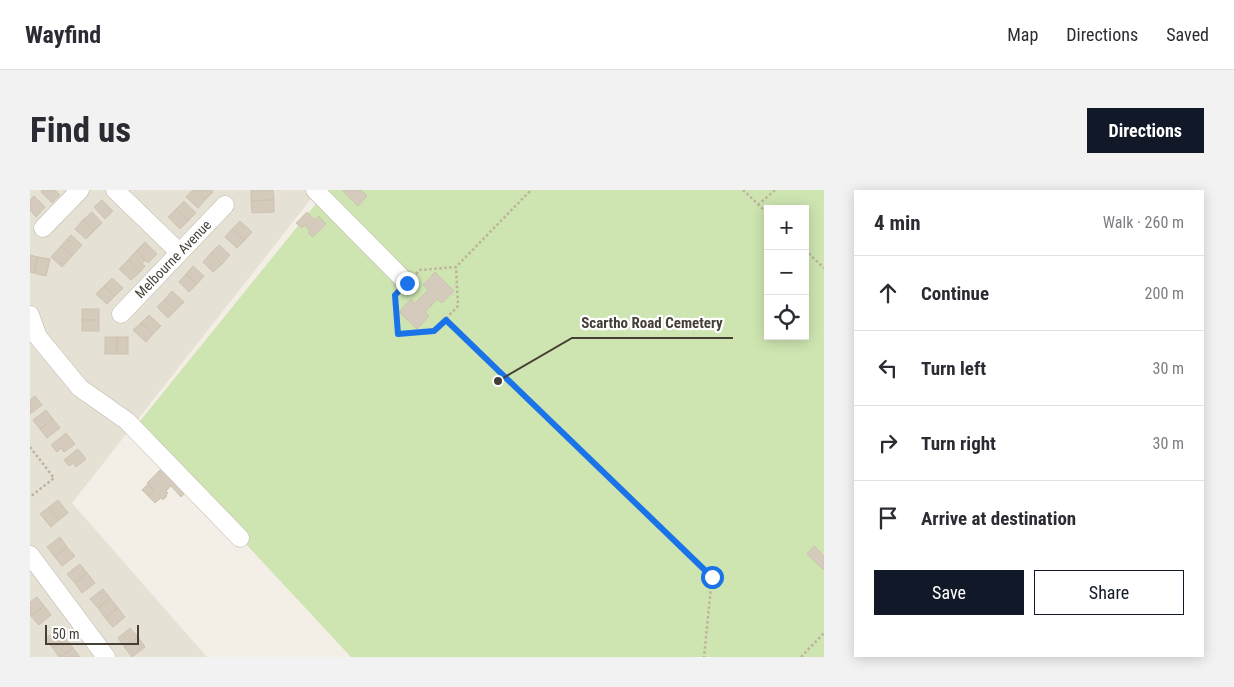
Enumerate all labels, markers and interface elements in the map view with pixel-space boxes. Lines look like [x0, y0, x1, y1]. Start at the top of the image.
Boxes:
text: Wayfind [25, 21, 101, 49]
text: Map [1007, 24, 1038, 45]
text: Directions [1066, 24, 1138, 45]
text: Saved [1166, 24, 1209, 45]
button: Directions [1087, 108, 1204, 153]
text: Find us [30, 110, 131, 151]
map controls [764, 205, 809, 340]
button: + [764, 205, 809, 250]
text: 4 min [874, 211, 921, 235]
text: Walk · 260 m [1103, 213, 1184, 232]
street label: Melbourne Avenue [132, 216, 215, 301]
button: − [764, 250, 809, 295]
route end [396, 272, 419, 295]
icon: ahead [874, 279, 902, 307]
text: Continue [921, 282, 989, 305]
text: 200 m [1145, 284, 1184, 303]
button: locate [764, 295, 809, 340]
callout: Scartho Road Cemetery [572, 308, 733, 338]
text: Scartho Road Cemetery [581, 314, 723, 332]
icon: left [874, 354, 902, 382]
text: Turn left [921, 357, 986, 380]
text: 30 m [1152, 359, 1184, 378]
icon: right [874, 429, 902, 457]
text: Turn right [921, 432, 996, 455]
text: 30 m [1152, 434, 1184, 453]
icon: arrive [874, 504, 902, 532]
text: Arrive at destination [921, 507, 1076, 530]
route start [701, 566, 724, 589]
button: Save [874, 570, 1024, 615]
button: Share [1034, 570, 1184, 615]
scale bar [45, 622, 139, 645]
text: 50 m [52, 626, 80, 642]

